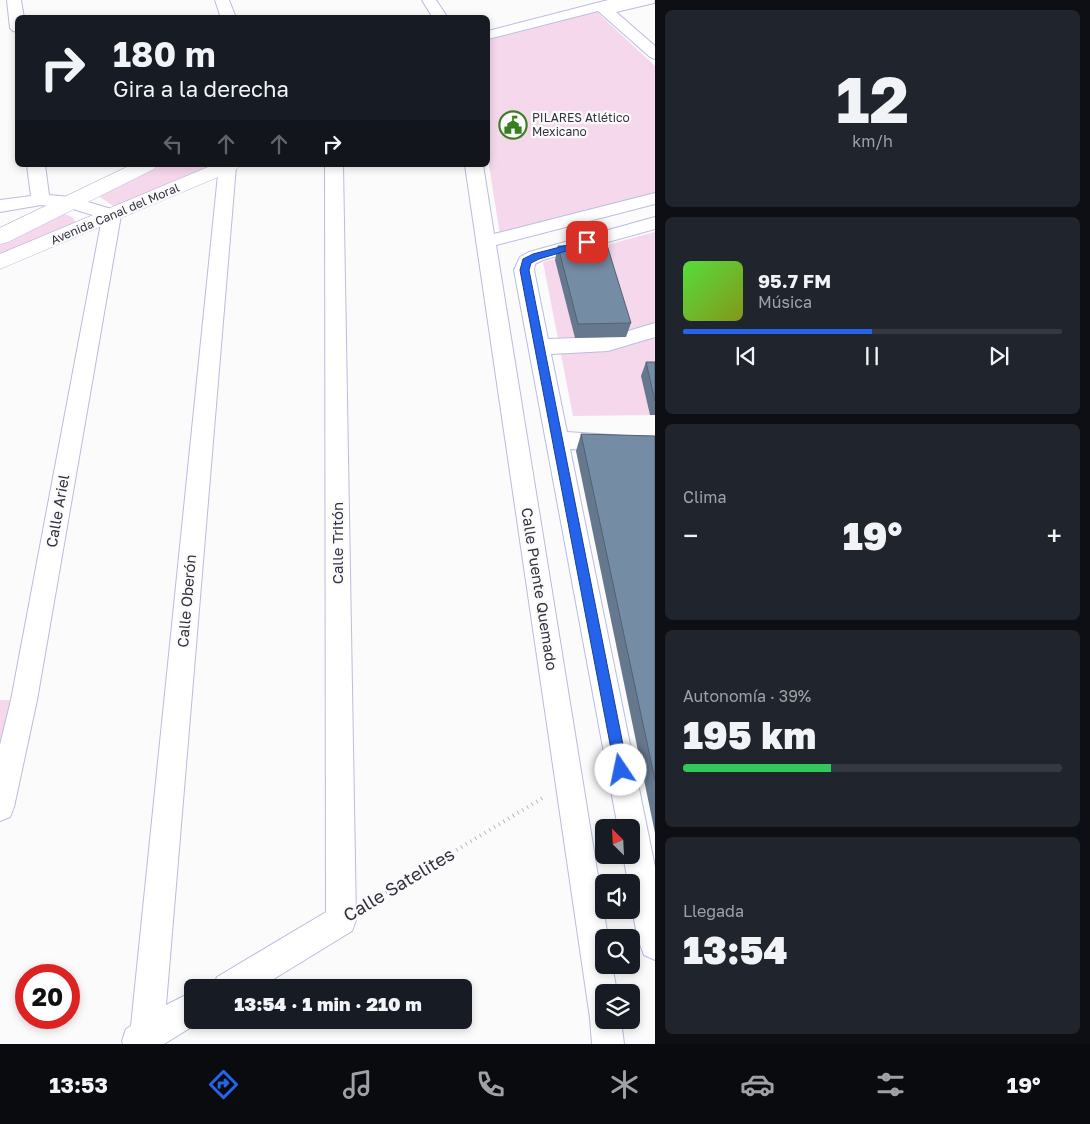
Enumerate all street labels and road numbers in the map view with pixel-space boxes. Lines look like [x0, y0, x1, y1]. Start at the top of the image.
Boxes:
street label: Avenida Canal del Moral [48, 180, 182, 247]
street label: Calle Ariel [42, 473, 72, 549]
street label: Calle Tritón [328, 502, 346, 584]
street label: Calle Puente Quemado [518, 506, 562, 672]
street label: Calle Oberón [173, 554, 199, 648]
street label: Calle Satelites [339, 842, 458, 926]

